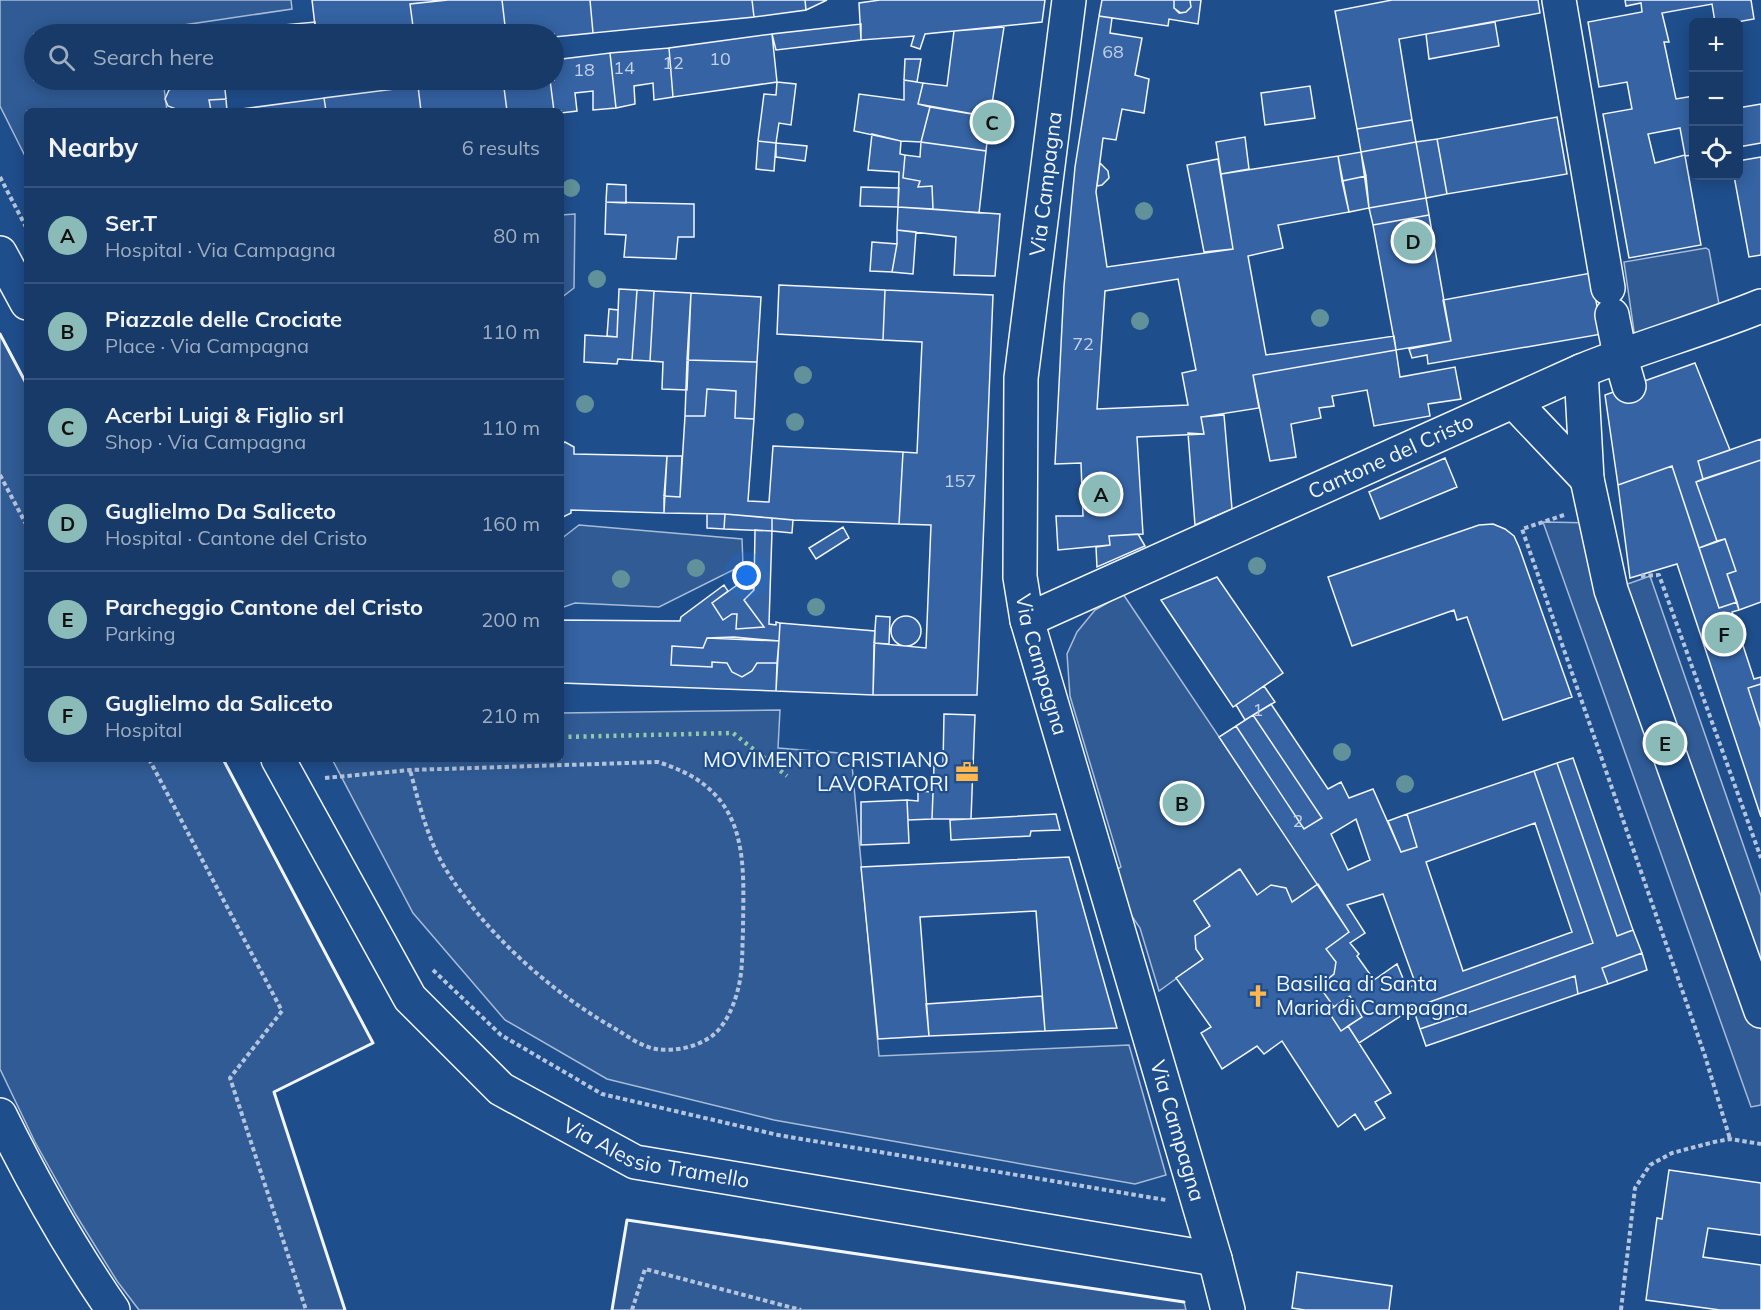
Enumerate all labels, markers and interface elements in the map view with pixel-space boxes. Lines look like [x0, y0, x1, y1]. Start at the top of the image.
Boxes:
map controls [1689, 18, 1743, 180]
button: + [1689, 18, 1743, 72]
search box [24, 24, 564, 90]
house number: 68 [1102, 40, 1124, 63]
icon: search [45, 41, 78, 74]
text: Search here [93, 43, 214, 71]
house number: 10 [709, 47, 731, 70]
house number: 12 [662, 51, 684, 74]
house number: 14 [613, 56, 635, 79]
house number: 18 [573, 58, 595, 81]
button: − [1689, 72, 1743, 126]
pin: C [972, 100, 1012, 144]
street label: Via Campagna [1023, 110, 1067, 258]
button: locate [1689, 126, 1743, 180]
text: Nearby [48, 131, 138, 164]
text: 6 results [462, 135, 540, 160]
text: Ser.T [105, 209, 157, 237]
pin: D [1394, 218, 1432, 264]
text: A [60, 223, 75, 248]
text: 80 m [493, 223, 540, 248]
text: Hospital · Via Campagna [105, 237, 336, 262]
text: Piazzale delle Crociate [105, 305, 342, 333]
text: B [61, 319, 74, 344]
text: 110 m [481, 319, 540, 344]
house number: 72 [1072, 332, 1094, 355]
text: Place · Via Campagna [105, 333, 309, 358]
text: Acerbi Luigi & Figlio srl [105, 401, 344, 429]
street label: Cantone del Cristo [1304, 407, 1477, 504]
text: C [61, 415, 74, 440]
text: 110 m [481, 415, 540, 440]
text: Shop · Via Campagna [105, 429, 306, 454]
house number: 157 [944, 469, 976, 492]
pin: A [1082, 472, 1120, 516]
text: Guglielmo Da Saliceto [105, 497, 336, 525]
text: D [60, 511, 75, 536]
text: 160 m [481, 511, 540, 536]
text: Hospital · Cantone del Cristo [105, 525, 367, 550]
your location [732, 561, 761, 590]
street label: Via Campagna [1011, 592, 1074, 738]
text: Parcheggio Cantone del Cristo [105, 593, 423, 621]
text: E [62, 607, 73, 632]
text: 200 m [481, 607, 540, 632]
pin: F [1704, 612, 1744, 656]
text: Parking [105, 621, 176, 646]
text: Guglielmo da Saliceto [105, 689, 333, 717]
house number: 1 [1253, 698, 1263, 721]
text: F [62, 703, 73, 728]
text: 210 m [481, 703, 540, 728]
text: Hospital [105, 717, 182, 742]
pin: E [1646, 720, 1684, 766]
place label: MOVIMENTO CRISTIANO LAVORATORI [703, 746, 949, 796]
office icon: MOVIMENTO CRISTIANO LAVORATORI [954, 759, 980, 785]
pin: B [1162, 780, 1202, 826]
house number: 2 [1293, 809, 1303, 832]
place label: Basilica di Santa Maria di Campagna [1276, 970, 1468, 1020]
church icon: Basilica di Santa Maria di Campagna [1245, 983, 1271, 1009]
street label: Via Campagna [1145, 1057, 1211, 1204]
street label: Via Alessio Tramello [559, 1111, 751, 1193]

